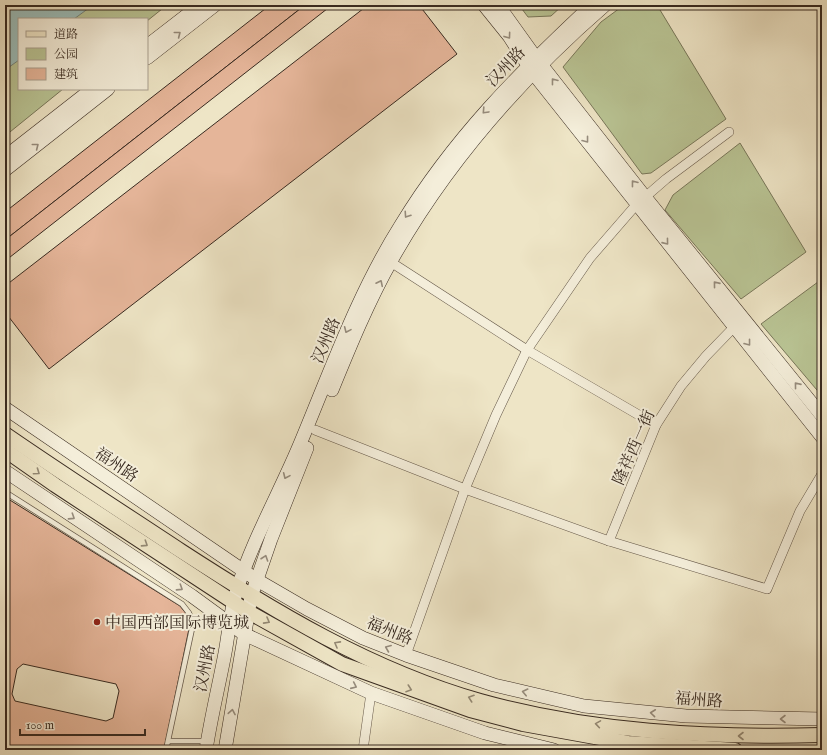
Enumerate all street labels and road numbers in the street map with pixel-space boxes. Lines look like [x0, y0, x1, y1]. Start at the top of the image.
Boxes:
street label: 汉州路 [483, 43, 530, 92]
street label: 汉州路 [308, 315, 345, 367]
street label: 隆祥西一街 [609, 407, 660, 488]
street label: 福州路 [90, 444, 141, 487]
street label: 福州路 [363, 614, 415, 650]
street label: 汉州路 [192, 643, 220, 694]
street label: 福州路 [674, 689, 724, 713]

